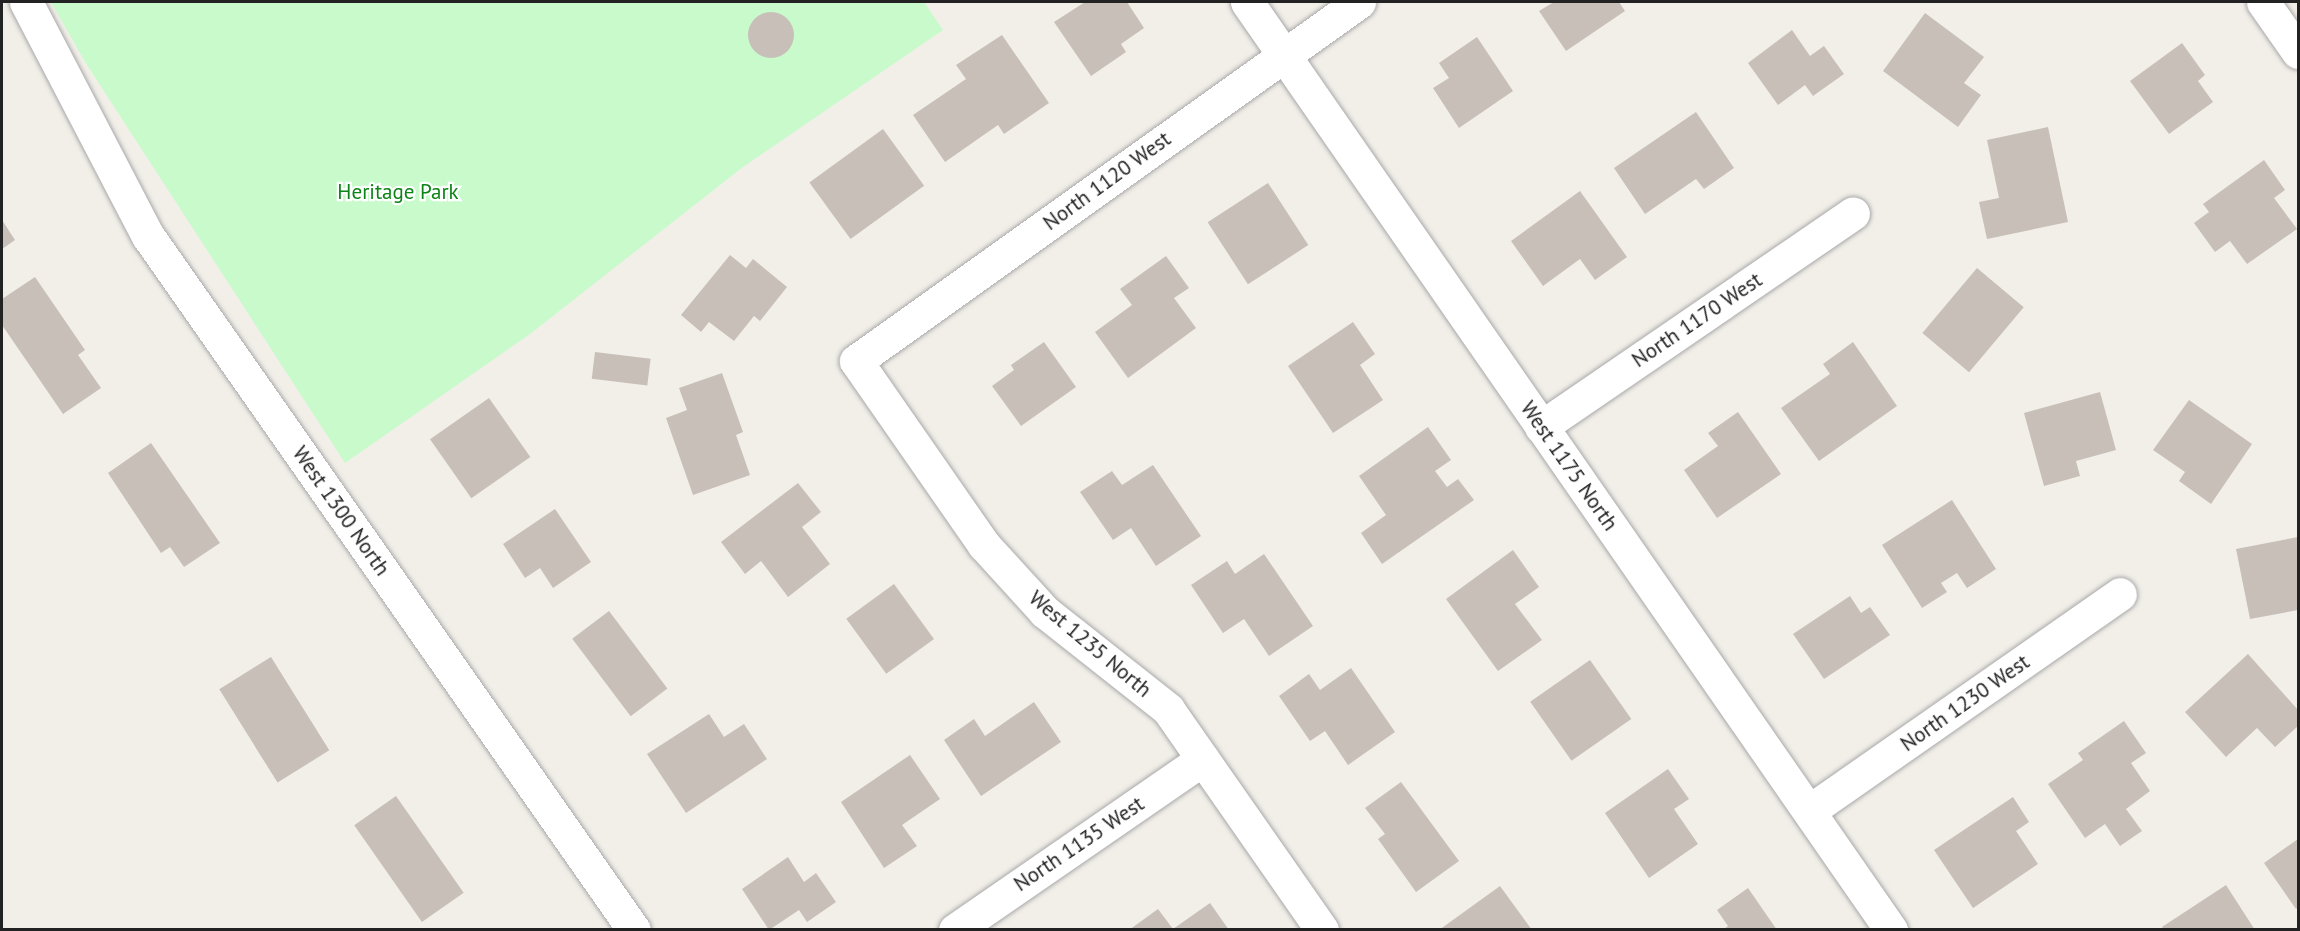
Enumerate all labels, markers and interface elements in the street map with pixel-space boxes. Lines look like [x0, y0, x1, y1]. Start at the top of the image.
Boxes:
street label: North 1120 West [1038, 126, 1176, 236]
park label: Heritage Park [337, 179, 459, 205]
street label: North 1170 West [1627, 267, 1767, 373]
street label: West 1175 North [1515, 397, 1623, 535]
street label: West 1300 North [287, 442, 395, 580]
street label: West 1235 North [1024, 586, 1156, 702]
street label: North 1230 West [1896, 649, 2034, 757]
street label: North 1135 West [1009, 791, 1149, 897]

